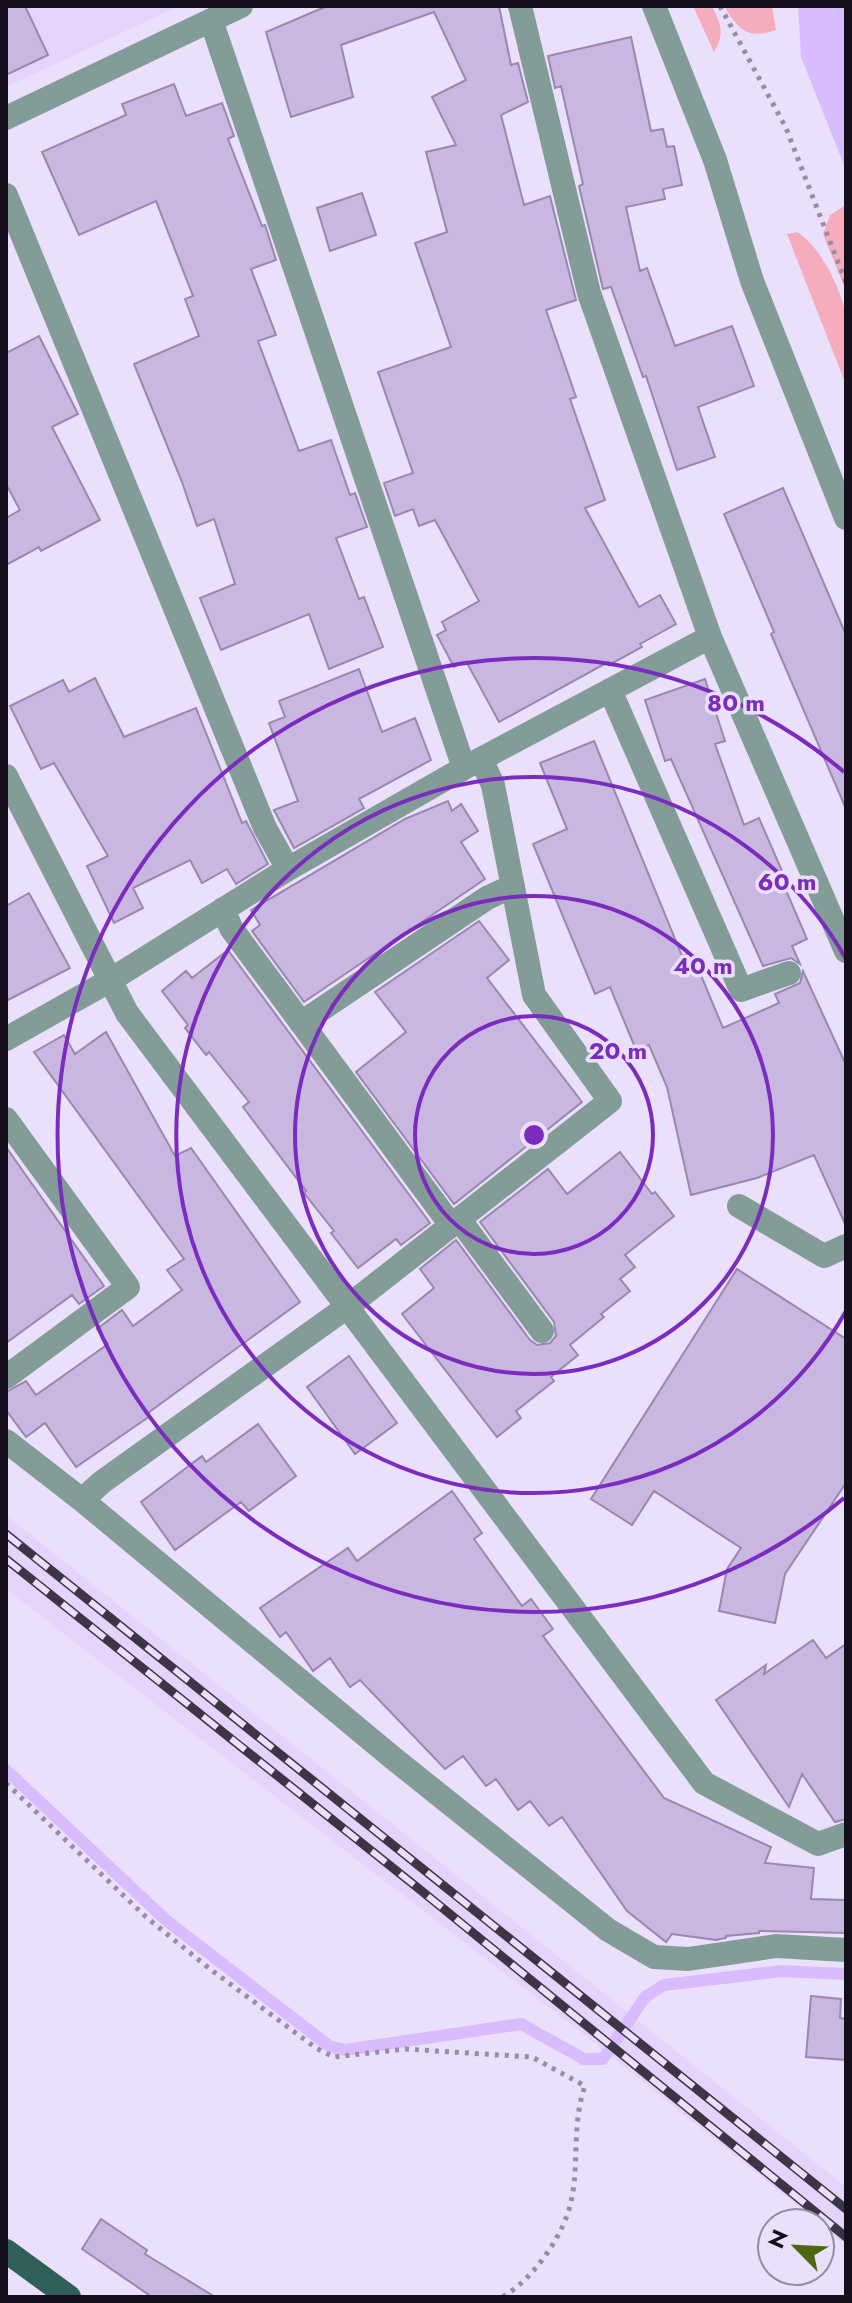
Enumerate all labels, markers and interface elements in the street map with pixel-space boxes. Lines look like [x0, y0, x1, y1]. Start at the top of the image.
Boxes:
text: 80 m [707, 685, 765, 720]
text: 60 m [758, 864, 816, 899]
text: 40 m [673, 948, 733, 983]
text: 20 m [589, 1033, 647, 1068]
centre of rings [520, 1121, 548, 1149]
north arrow [756, 2207, 836, 2287]
text: N [760, 2224, 796, 2253]

